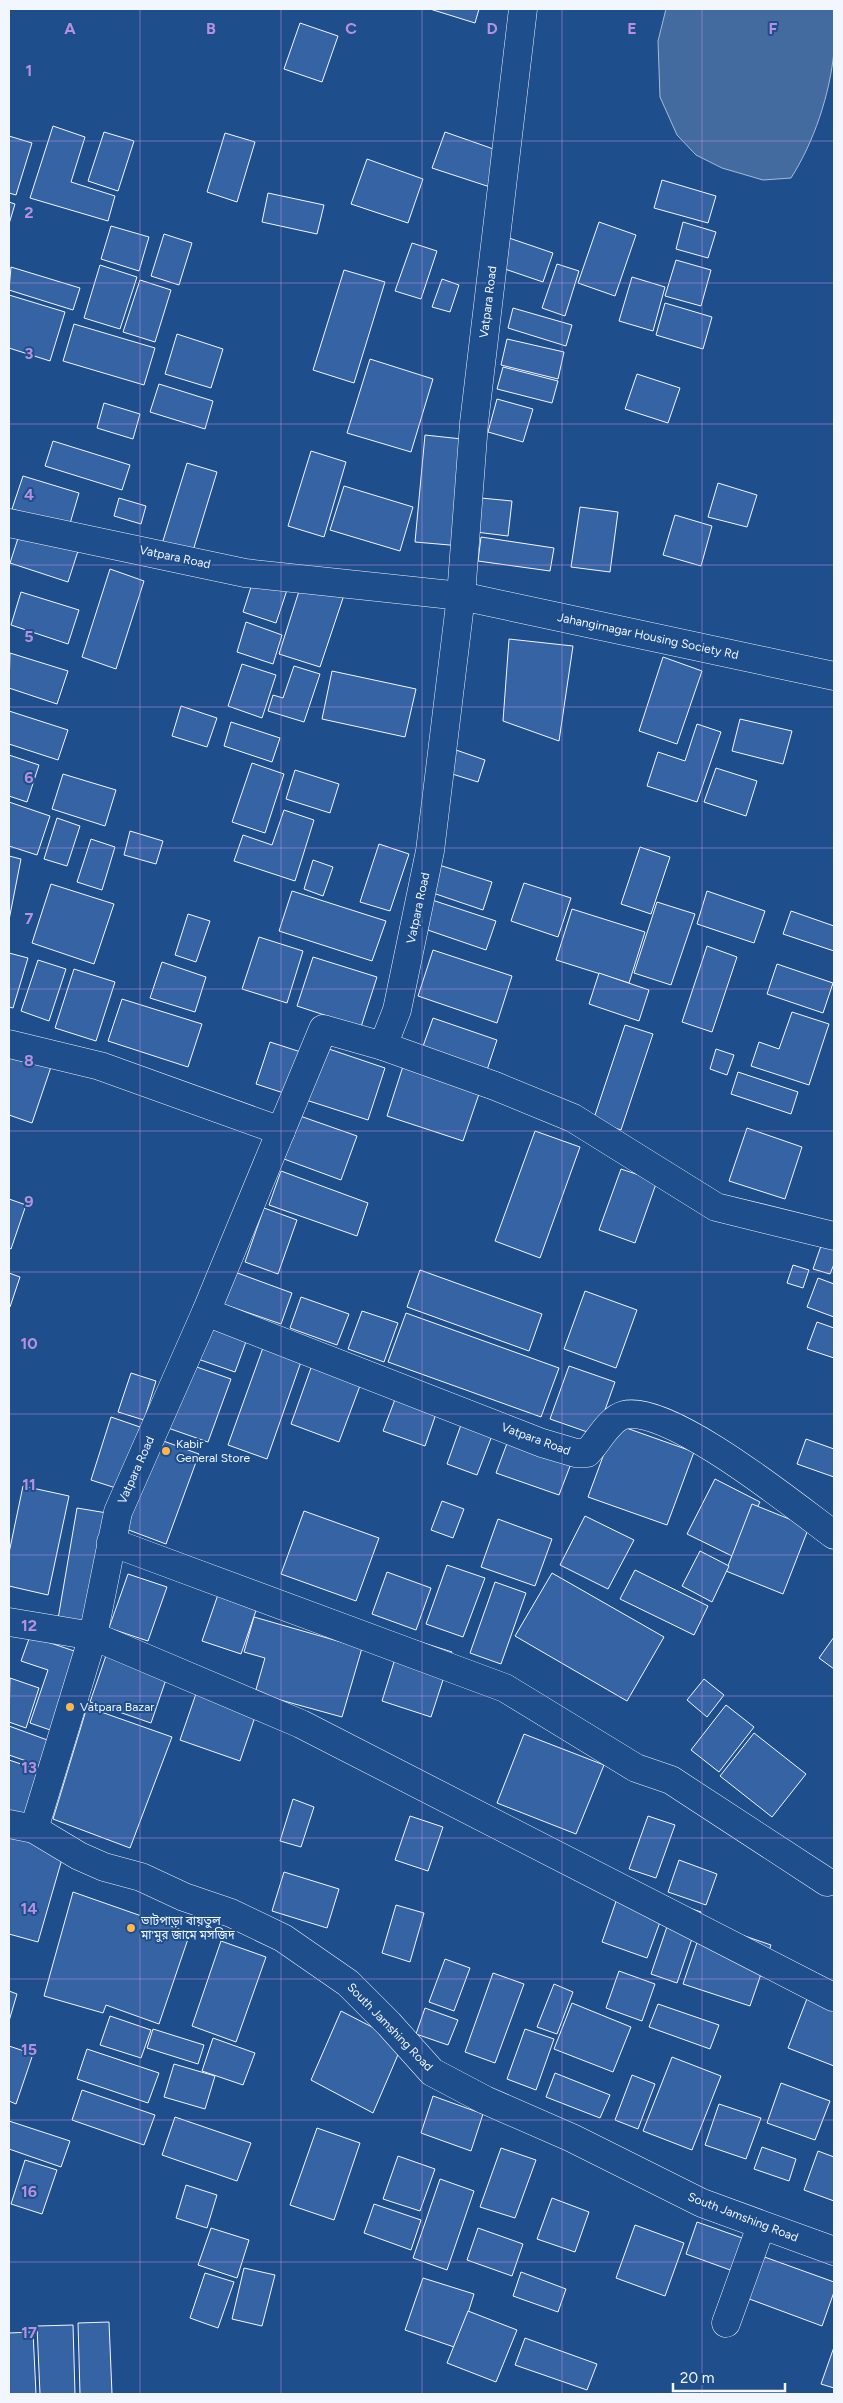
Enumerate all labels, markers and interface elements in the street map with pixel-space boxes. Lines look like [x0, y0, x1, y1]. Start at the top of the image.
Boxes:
text: A [64, 19, 76, 38]
text: B [206, 19, 216, 38]
text: C [345, 19, 357, 38]
text: D [486, 19, 498, 38]
text: E [627, 19, 637, 38]
text: F [769, 19, 778, 38]
text: 1 [26, 61, 32, 80]
text: 2 [24, 203, 34, 222]
street label: Vatpara Road [477, 265, 499, 339]
text: 3 [25, 344, 34, 363]
text: 4 [24, 485, 34, 504]
street label: Vatpara Road [138, 543, 212, 571]
street label: Jahangirnagar Housing Society Rd [556, 610, 740, 662]
text: 5 [24, 627, 34, 646]
text: 6 [24, 768, 34, 787]
street label: Vatpara Road [404, 871, 432, 945]
text: 7 [25, 909, 34, 928]
text: 8 [24, 1051, 34, 1070]
text: 9 [24, 1192, 34, 1211]
text: 10 [20, 1334, 38, 1353]
street label: Vatpara Road [500, 1420, 572, 1458]
street label: Vatpara Road [115, 1434, 157, 1506]
place label: Kabir General Store [176, 1437, 251, 1465]
marker: Kabir General Store [160, 1445, 172, 1457]
text: 11 [22, 1475, 36, 1494]
text: 12 [21, 1616, 37, 1635]
place label: Vatpara Bazar [80, 1700, 154, 1714]
marker: Vatpara Bazar [64, 1701, 76, 1713]
text: 13 [21, 1758, 37, 1777]
text: 14 [21, 1899, 37, 1918]
place label: ভাটপাড়া বায়তুল মা'মুর জামে মসজিদ [140, 1913, 235, 1943]
marker: ভাটপাড়া বায়তুল মা'মুর জামে মসজিদ [125, 1922, 137, 1934]
street label: South Jamshing Road [344, 1980, 436, 2074]
text: 15 [21, 2040, 37, 2059]
text: 16 [21, 2182, 37, 2201]
street label: South Jamshing Road [686, 2189, 800, 2245]
text: 17 [21, 2323, 37, 2342]
scale bar [673, 2360, 786, 2392]
text: 20 m [680, 2369, 714, 2387]

